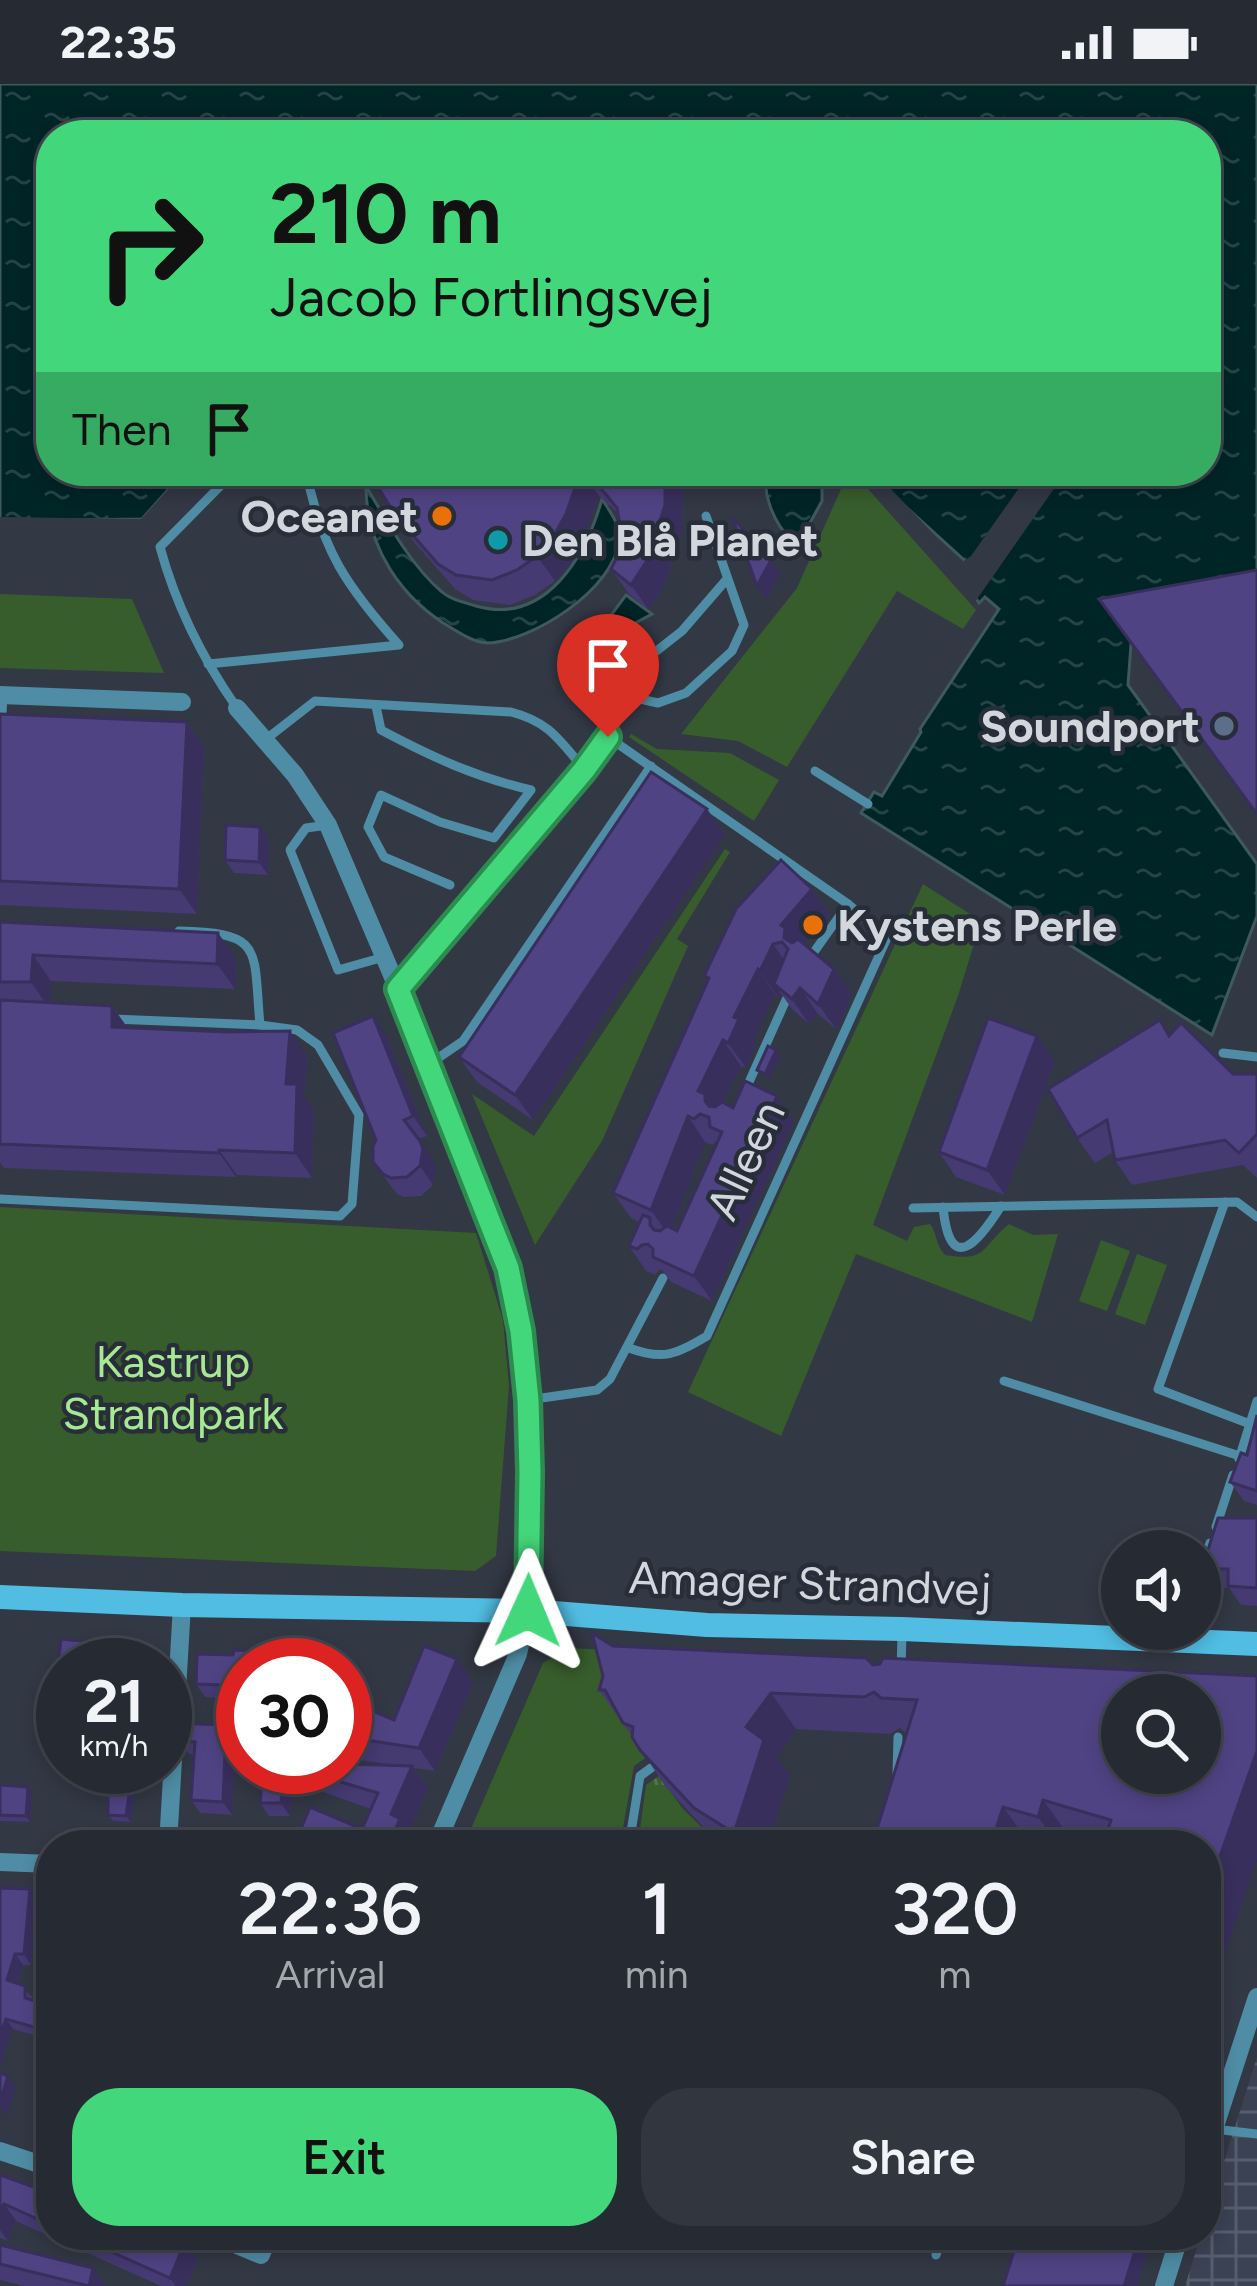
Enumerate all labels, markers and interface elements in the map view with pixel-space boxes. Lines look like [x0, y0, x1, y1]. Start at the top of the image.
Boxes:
text: 22:35 [60, 15, 177, 69]
text: 210 m [270, 163, 502, 264]
icon: right [72, 168, 228, 324]
text: Jacob Fortlingsvej [270, 265, 713, 330]
icon: arrive [196, 396, 262, 462]
text: Then [72, 402, 172, 456]
place label: Oceanet [241, 489, 418, 543]
marker: Oceanet [429, 503, 455, 529]
place label: Den Blå Planet [522, 513, 819, 567]
marker: Den Blå Planet [485, 527, 511, 553]
pin [557, 614, 659, 737]
icon: arrive [575, 632, 641, 698]
place label: Soundport [980, 699, 1200, 753]
marker: Soundport [1211, 713, 1237, 739]
place label: Kystens Perle [837, 898, 1117, 952]
marker: Kystens Perle [800, 912, 826, 938]
street label: Alleen [694, 1092, 796, 1228]
park label: Kastrup Strandpark [63, 1334, 284, 1440]
map controls [1101, 1530, 1221, 1794]
button: sound [1101, 1530, 1221, 1650]
position arrow [465, 1548, 591, 1674]
street label: Amager Strandvej [628, 1550, 992, 1616]
speed limit sign: 30 [216, 1638, 372, 1794]
text: 21 [84, 1665, 144, 1737]
button: search [1101, 1674, 1221, 1794]
text: km/h [80, 1727, 148, 1764]
text: 22:36 [239, 1866, 422, 1952]
text: 1 [642, 1866, 672, 1952]
text: 320 [891, 1866, 1018, 1952]
text: Arrival [275, 1951, 385, 1998]
text: min [625, 1951, 689, 1998]
text: m [938, 1951, 971, 1998]
button: Exit [72, 2088, 617, 2226]
button: Share [641, 2088, 1185, 2226]

